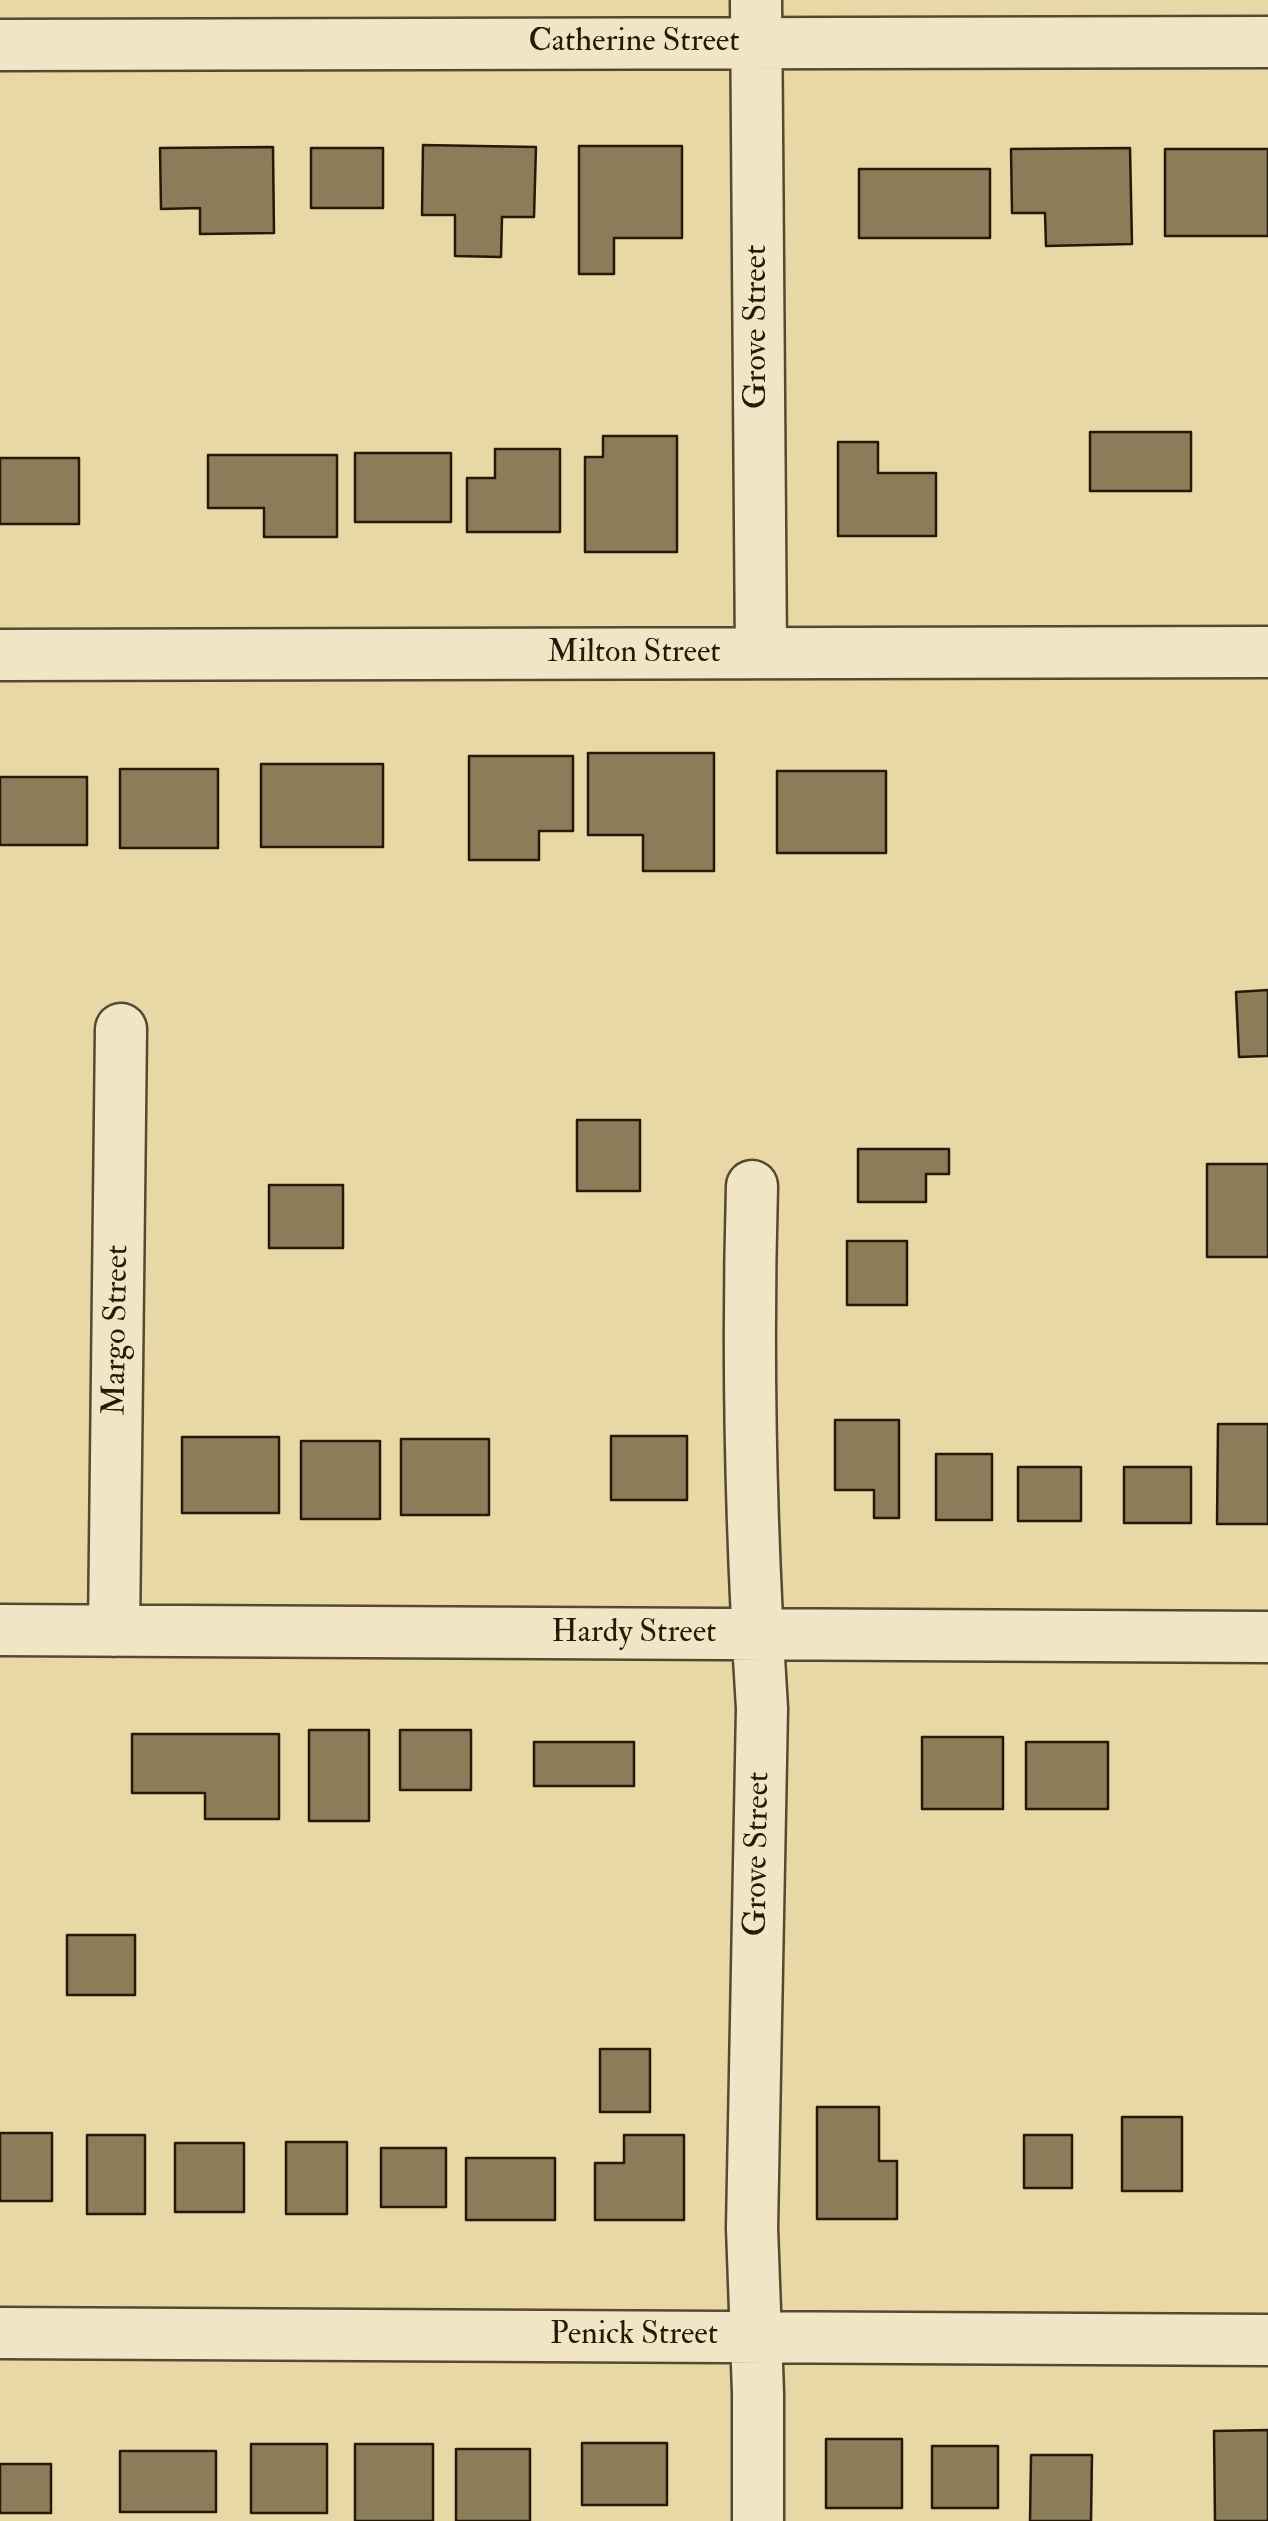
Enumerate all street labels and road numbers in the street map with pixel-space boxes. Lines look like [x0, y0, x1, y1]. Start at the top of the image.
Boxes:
street label: Catherine Street [528, 24, 740, 62]
street label: Grove Street [739, 245, 777, 409]
street label: Milton Street [547, 635, 721, 673]
street label: Margo Street [97, 1244, 139, 1416]
street label: Hardy Street [552, 1615, 716, 1653]
street label: Grove Street [738, 1771, 780, 1937]
street label: Penick Street [550, 2317, 718, 2355]

